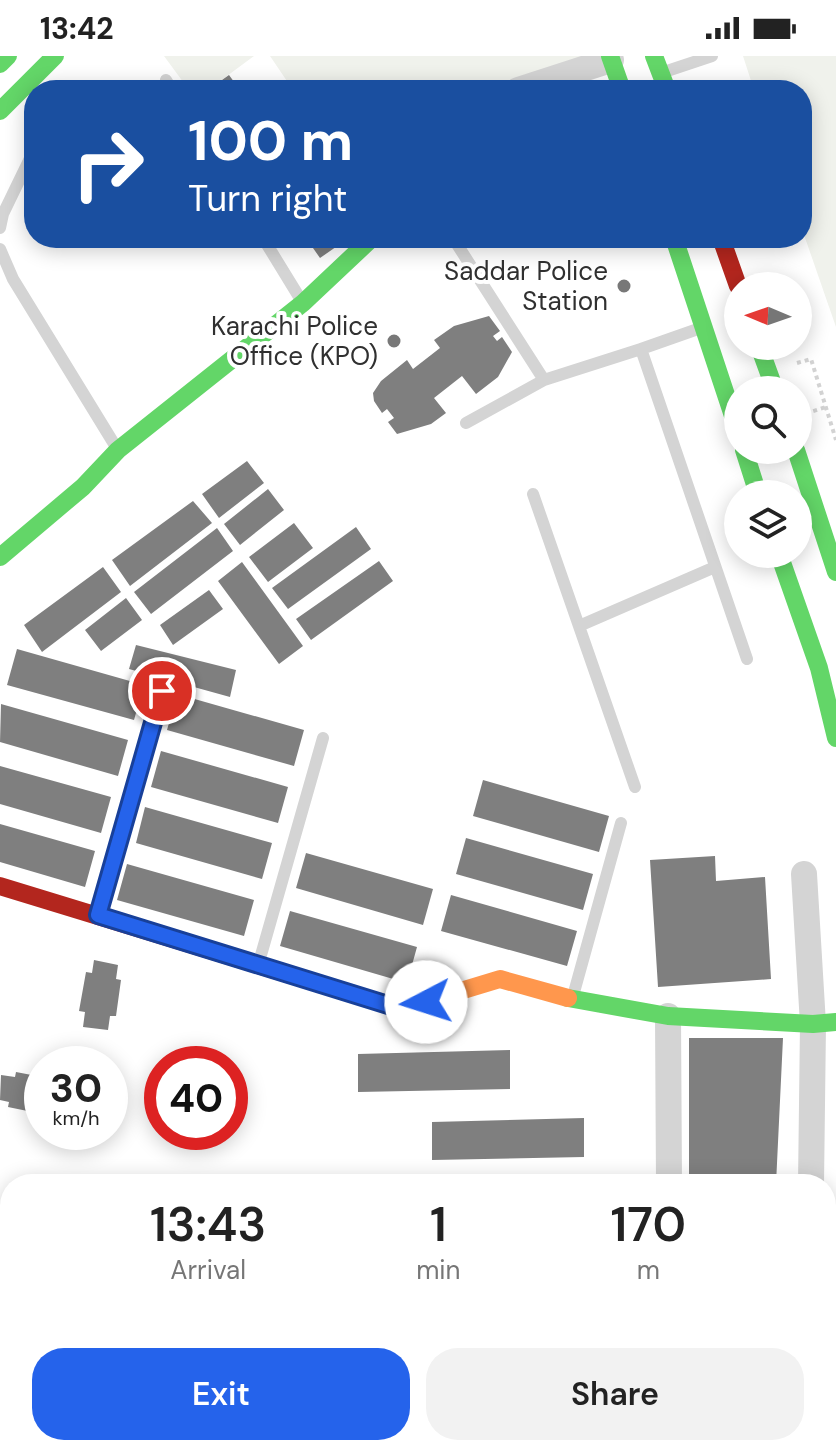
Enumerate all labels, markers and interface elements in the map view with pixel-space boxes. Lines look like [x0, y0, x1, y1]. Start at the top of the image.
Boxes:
text: 13:42 [40, 9, 113, 48]
text: 100 m [188, 104, 353, 177]
icon: right [56, 112, 160, 216]
text: Turn right [188, 175, 347, 222]
place label: Saddar Police Station [444, 254, 608, 318]
north arrow [724, 272, 812, 360]
map controls [724, 272, 812, 568]
marker: Saddar Police Station [615, 277, 633, 295]
place label: Karachi Police Office (KPO) [211, 309, 378, 373]
marker: Karachi Police Office (KPO) [385, 332, 403, 350]
button: search [724, 376, 812, 464]
button: layers [724, 480, 812, 568]
pin [128, 657, 196, 725]
icon: arrive [140, 669, 184, 713]
position arrow [384, 960, 468, 1044]
speed limit sign: 40 [144, 1046, 248, 1150]
text: 30 [50, 1062, 102, 1114]
text: km/h [52, 1105, 100, 1131]
text: 13:43 [150, 1193, 266, 1256]
text: 1 [430, 1193, 447, 1256]
text: 170 [610, 1193, 686, 1256]
text: Arrival [170, 1253, 246, 1287]
text: min [416, 1253, 461, 1287]
text: m [637, 1253, 660, 1287]
button: Exit [32, 1348, 410, 1440]
button: Share [426, 1348, 804, 1440]

